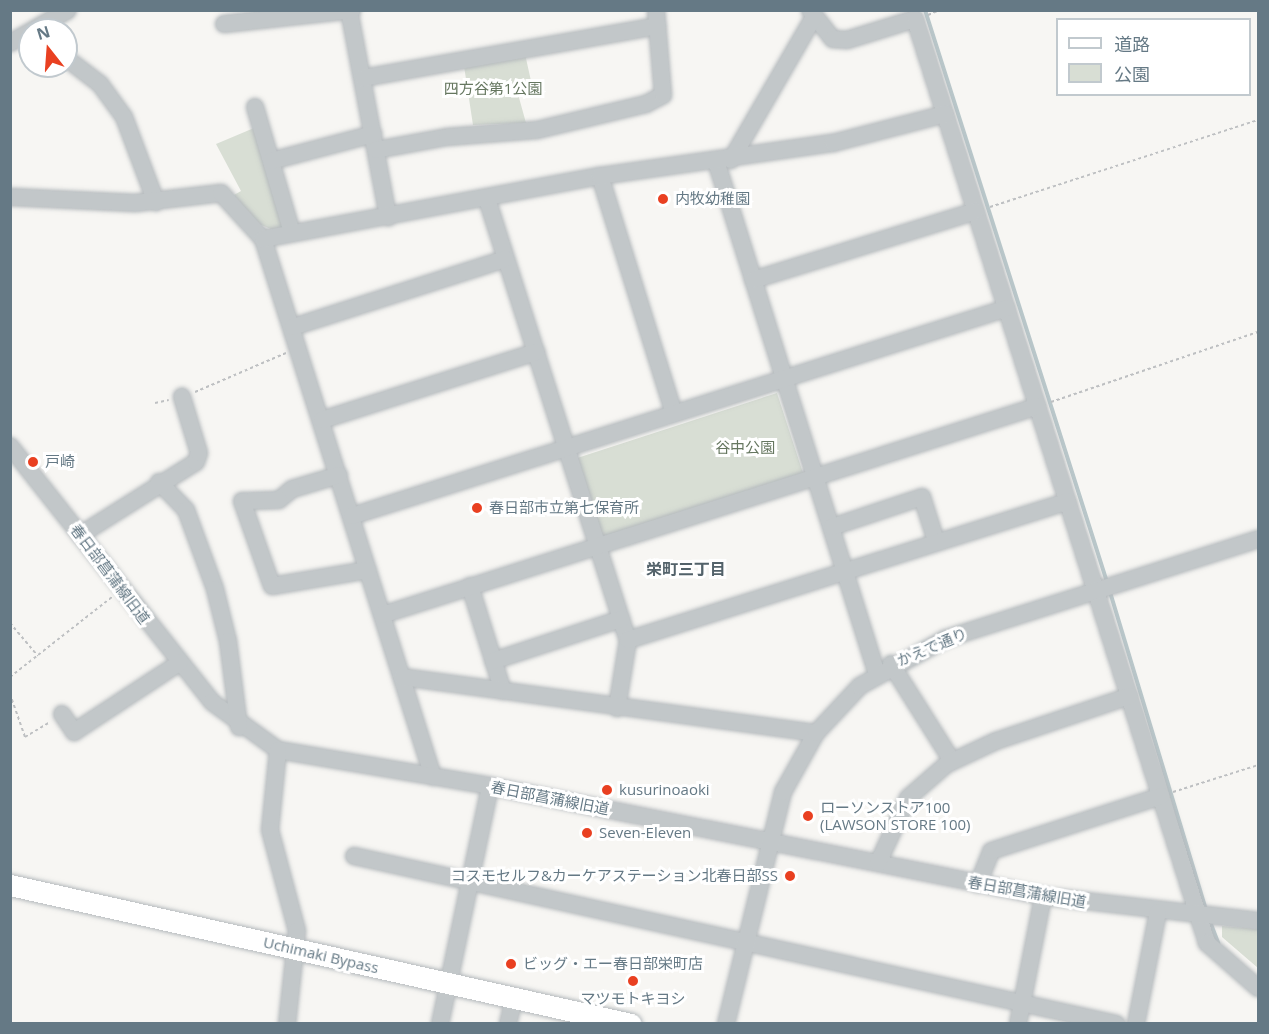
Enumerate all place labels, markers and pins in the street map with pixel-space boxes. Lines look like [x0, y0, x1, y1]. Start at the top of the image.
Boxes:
place label: 内牧幼稚園 [675, 190, 750, 208]
marker: 内牧幼稚園 [656, 192, 670, 206]
place label: 戸崎 [45, 453, 75, 471]
marker: 戸崎 [26, 455, 40, 469]
place label: 春日部市立第七保育所 [489, 499, 639, 517]
marker: 春日部市立第七保育所 [470, 501, 484, 515]
place label: kusurinoaoki [619, 781, 710, 799]
marker: kusurinoaoki [600, 783, 614, 797]
place label: ローソンストア100 (LAWSON STORE 100) [820, 798, 970, 833]
marker: ローソンストア100 (LAWSON STORE 100) [801, 809, 815, 823]
place label: Seven-Eleven [599, 824, 691, 842]
marker: Seven-Eleven [580, 826, 594, 840]
place label: コスモセルフ&カーケアステーション北春日部SS [451, 867, 778, 885]
marker: コスモセルフ&カーケアステーション北春日部SS [783, 869, 797, 883]
place label: ビッグ・エー春日部栄町店 [523, 955, 703, 973]
marker: ビッグ・エー春日部栄町店 [504, 957, 518, 971]
marker: マツモトキヨシ [626, 974, 640, 988]
place label: マツモトキヨシ [581, 990, 685, 1008]

